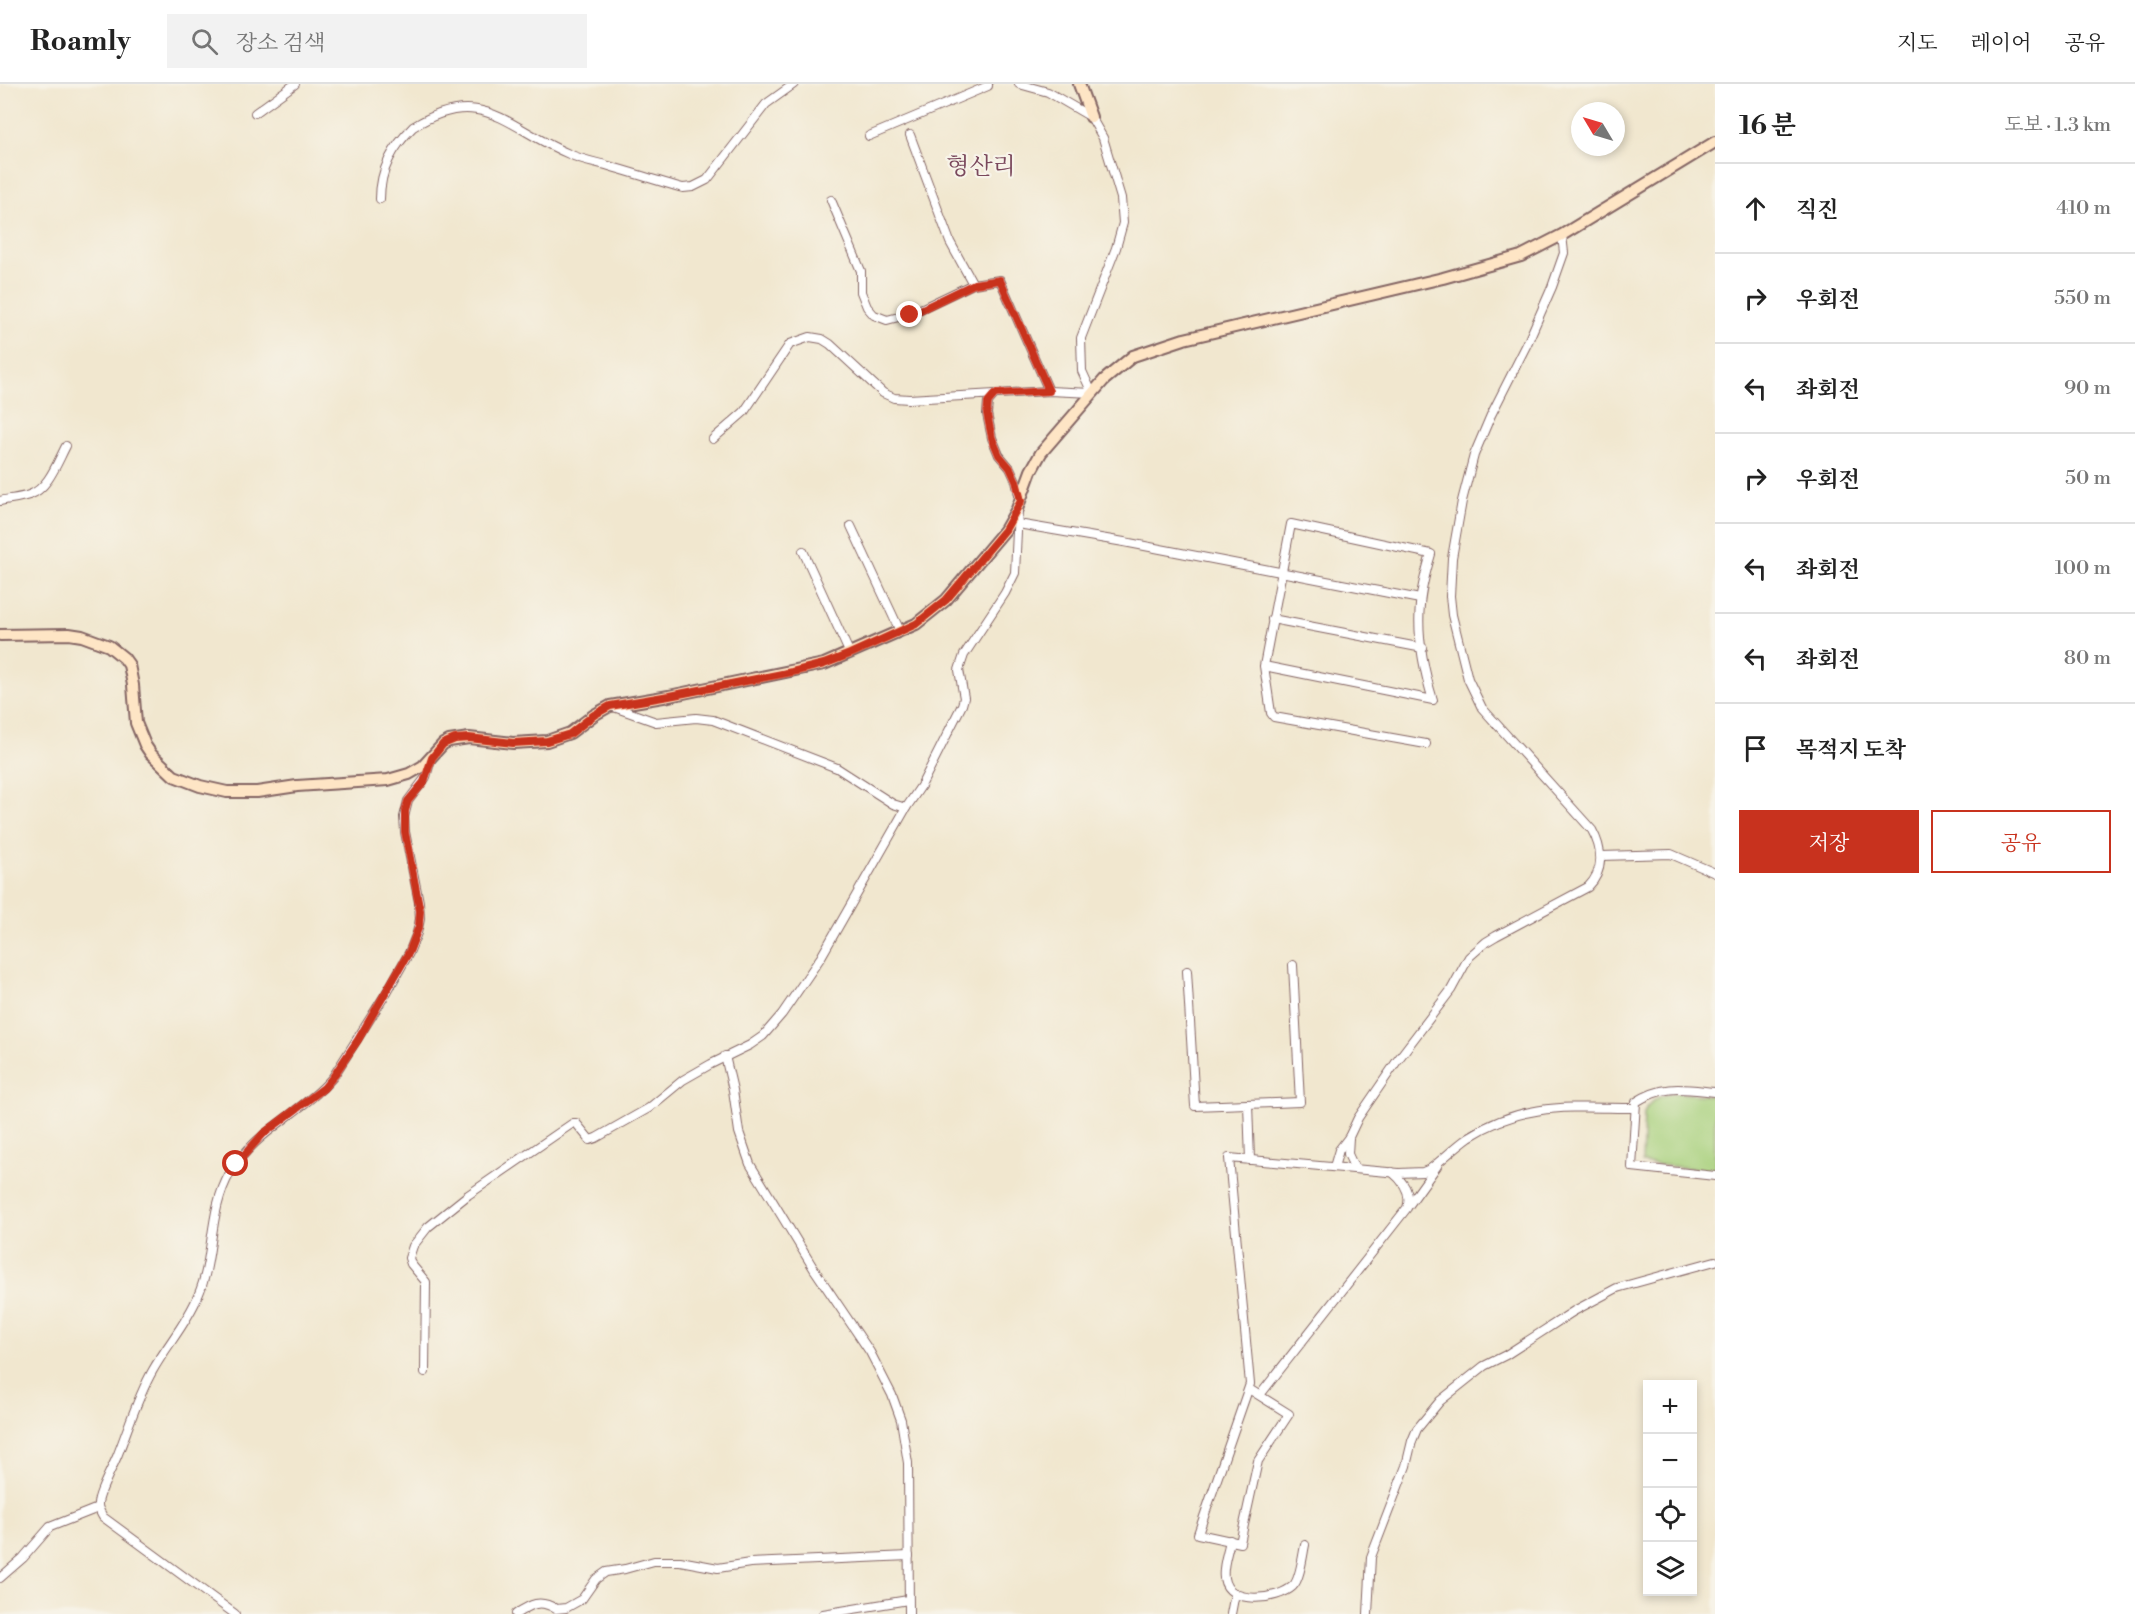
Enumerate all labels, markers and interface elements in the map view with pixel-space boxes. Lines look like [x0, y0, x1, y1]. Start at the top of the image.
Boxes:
search box [167, 14, 587, 68]
text: Roamly [30, 24, 131, 59]
icon: search [188, 25, 221, 58]
text: 장소 검색 [236, 30, 325, 57]
text: 지도 [1897, 31, 1938, 57]
text: 레이어 [1971, 31, 2031, 57]
text: 공유 [2064, 31, 2105, 57]
north arrow [1571, 102, 1625, 156]
text: 16 분 [1739, 110, 1796, 142]
text: 도보 · 1.3 km [2004, 113, 2111, 138]
district label: 형산리 [946, 152, 1016, 182]
icon: ahead [1739, 192, 1772, 225]
text: 410 m [2056, 196, 2111, 221]
text: 직진 [1796, 197, 1839, 224]
icon: right [1739, 282, 1772, 315]
text: 550 m [2054, 286, 2111, 311]
text: 우회전 [1796, 287, 1860, 314]
route end [896, 301, 922, 327]
icon: left [1739, 372, 1772, 405]
text: 90 m [2064, 376, 2111, 401]
text: 좌회전 [1796, 377, 1860, 404]
icon: right [1739, 462, 1772, 495]
text: 50 m [2065, 466, 2111, 491]
text: 우회전 [1796, 467, 1860, 494]
icon: left [1739, 552, 1772, 585]
text: 100 m [2055, 556, 2111, 581]
text: 좌회전 [1796, 557, 1860, 584]
icon: left [1739, 642, 1772, 675]
text: 80 m [2064, 646, 2111, 671]
text: 좌회전 [1796, 647, 1860, 674]
icon: arrive [1739, 732, 1772, 765]
text: 목적지 도착 [1796, 737, 1906, 764]
button: 저장 [1739, 810, 1919, 873]
button: 공유 [1931, 810, 2111, 873]
route start [222, 1150, 248, 1176]
map controls [1643, 1380, 1697, 1596]
button: + [1643, 1380, 1697, 1434]
button: − [1643, 1434, 1697, 1488]
button: locate [1643, 1488, 1697, 1542]
button: layers [1643, 1542, 1697, 1596]

